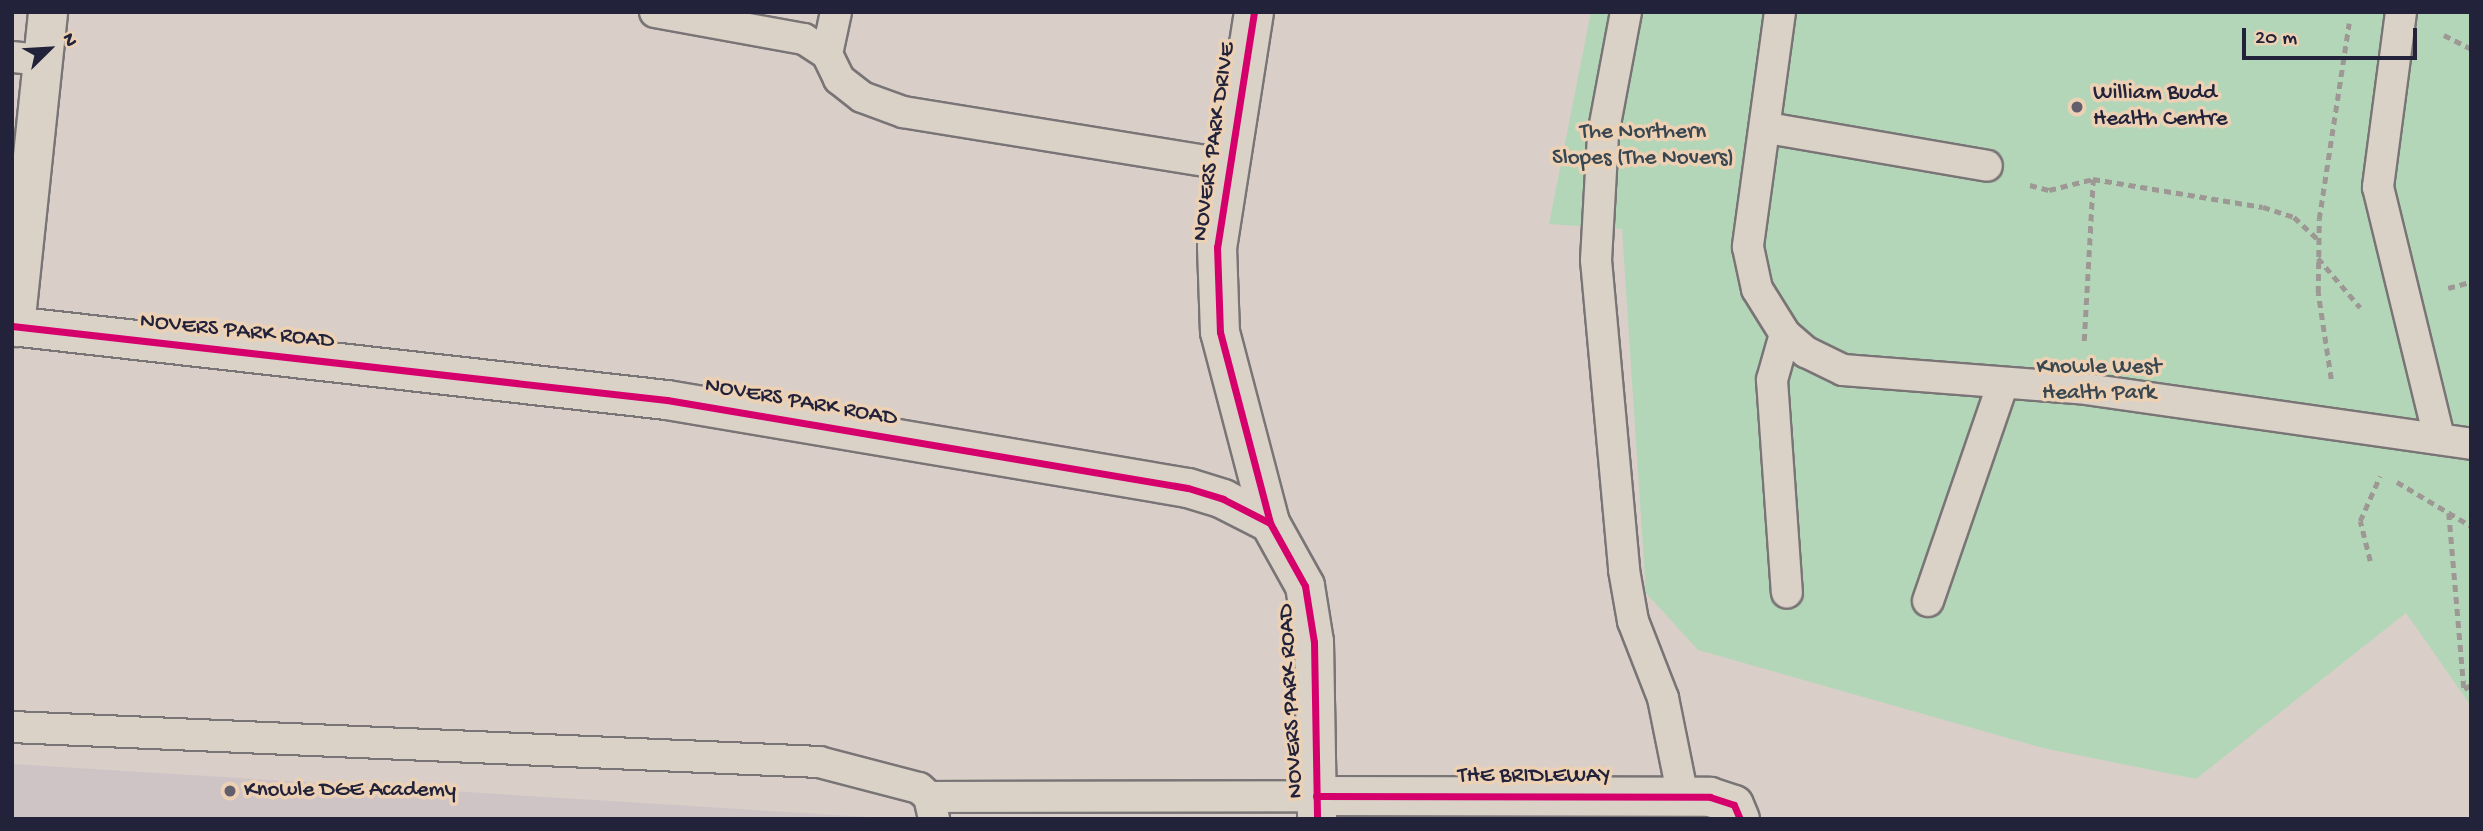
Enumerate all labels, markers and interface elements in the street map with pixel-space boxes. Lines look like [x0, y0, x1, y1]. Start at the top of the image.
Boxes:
north arrow [14, 14, 84, 84]
scale bar [2245, 14, 2420, 58]
text: 20 m [2255, 27, 2297, 52]
text: N [56, 30, 82, 51]
street label: NOVERS PARK DRIVE [1187, 41, 1243, 243]
place label: William Budd Health Centre [2093, 80, 2228, 134]
marker: William Budd Health Centre [2067, 97, 2087, 117]
park label: The Northern Slopes (The Novers) [1552, 119, 1734, 173]
street label: NOVERS PARK ROAD [139, 308, 335, 356]
park label: Knowle West Health Park [2036, 354, 2162, 408]
street label: NOVERS PARK ROAD [703, 372, 899, 434]
street label: NOVERS PARK ROAD [1273, 603, 1311, 799]
street label: THE BRIDLEWAY [1458, 763, 1610, 791]
place label: Knowle DGE Academy [244, 777, 456, 805]
marker: Knowle DGE Academy [222, 783, 238, 799]

